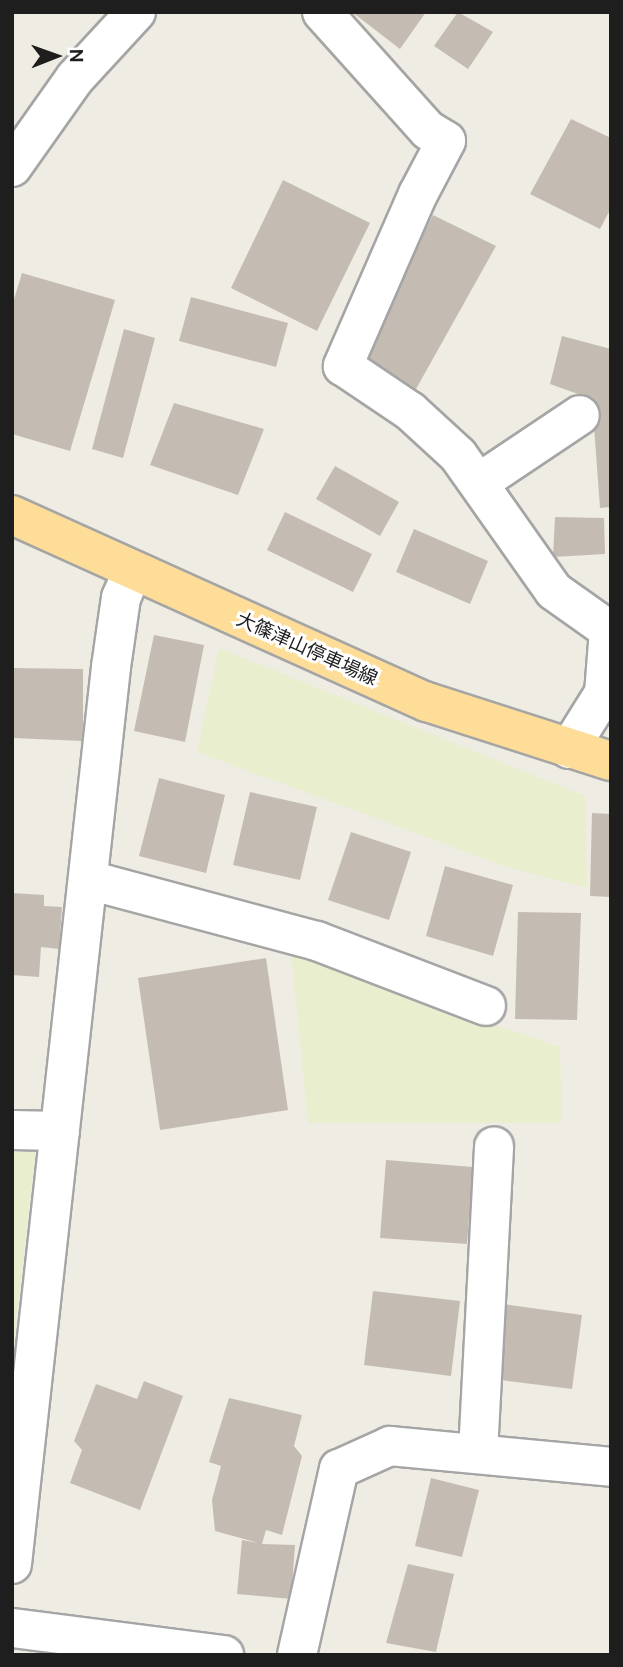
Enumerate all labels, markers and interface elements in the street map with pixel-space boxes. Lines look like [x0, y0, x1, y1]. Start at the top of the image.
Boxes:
north arrow [21, 21, 91, 91]
text: N [66, 48, 88, 63]
street label: 大篠津山停車場線 [233, 608, 381, 690]

